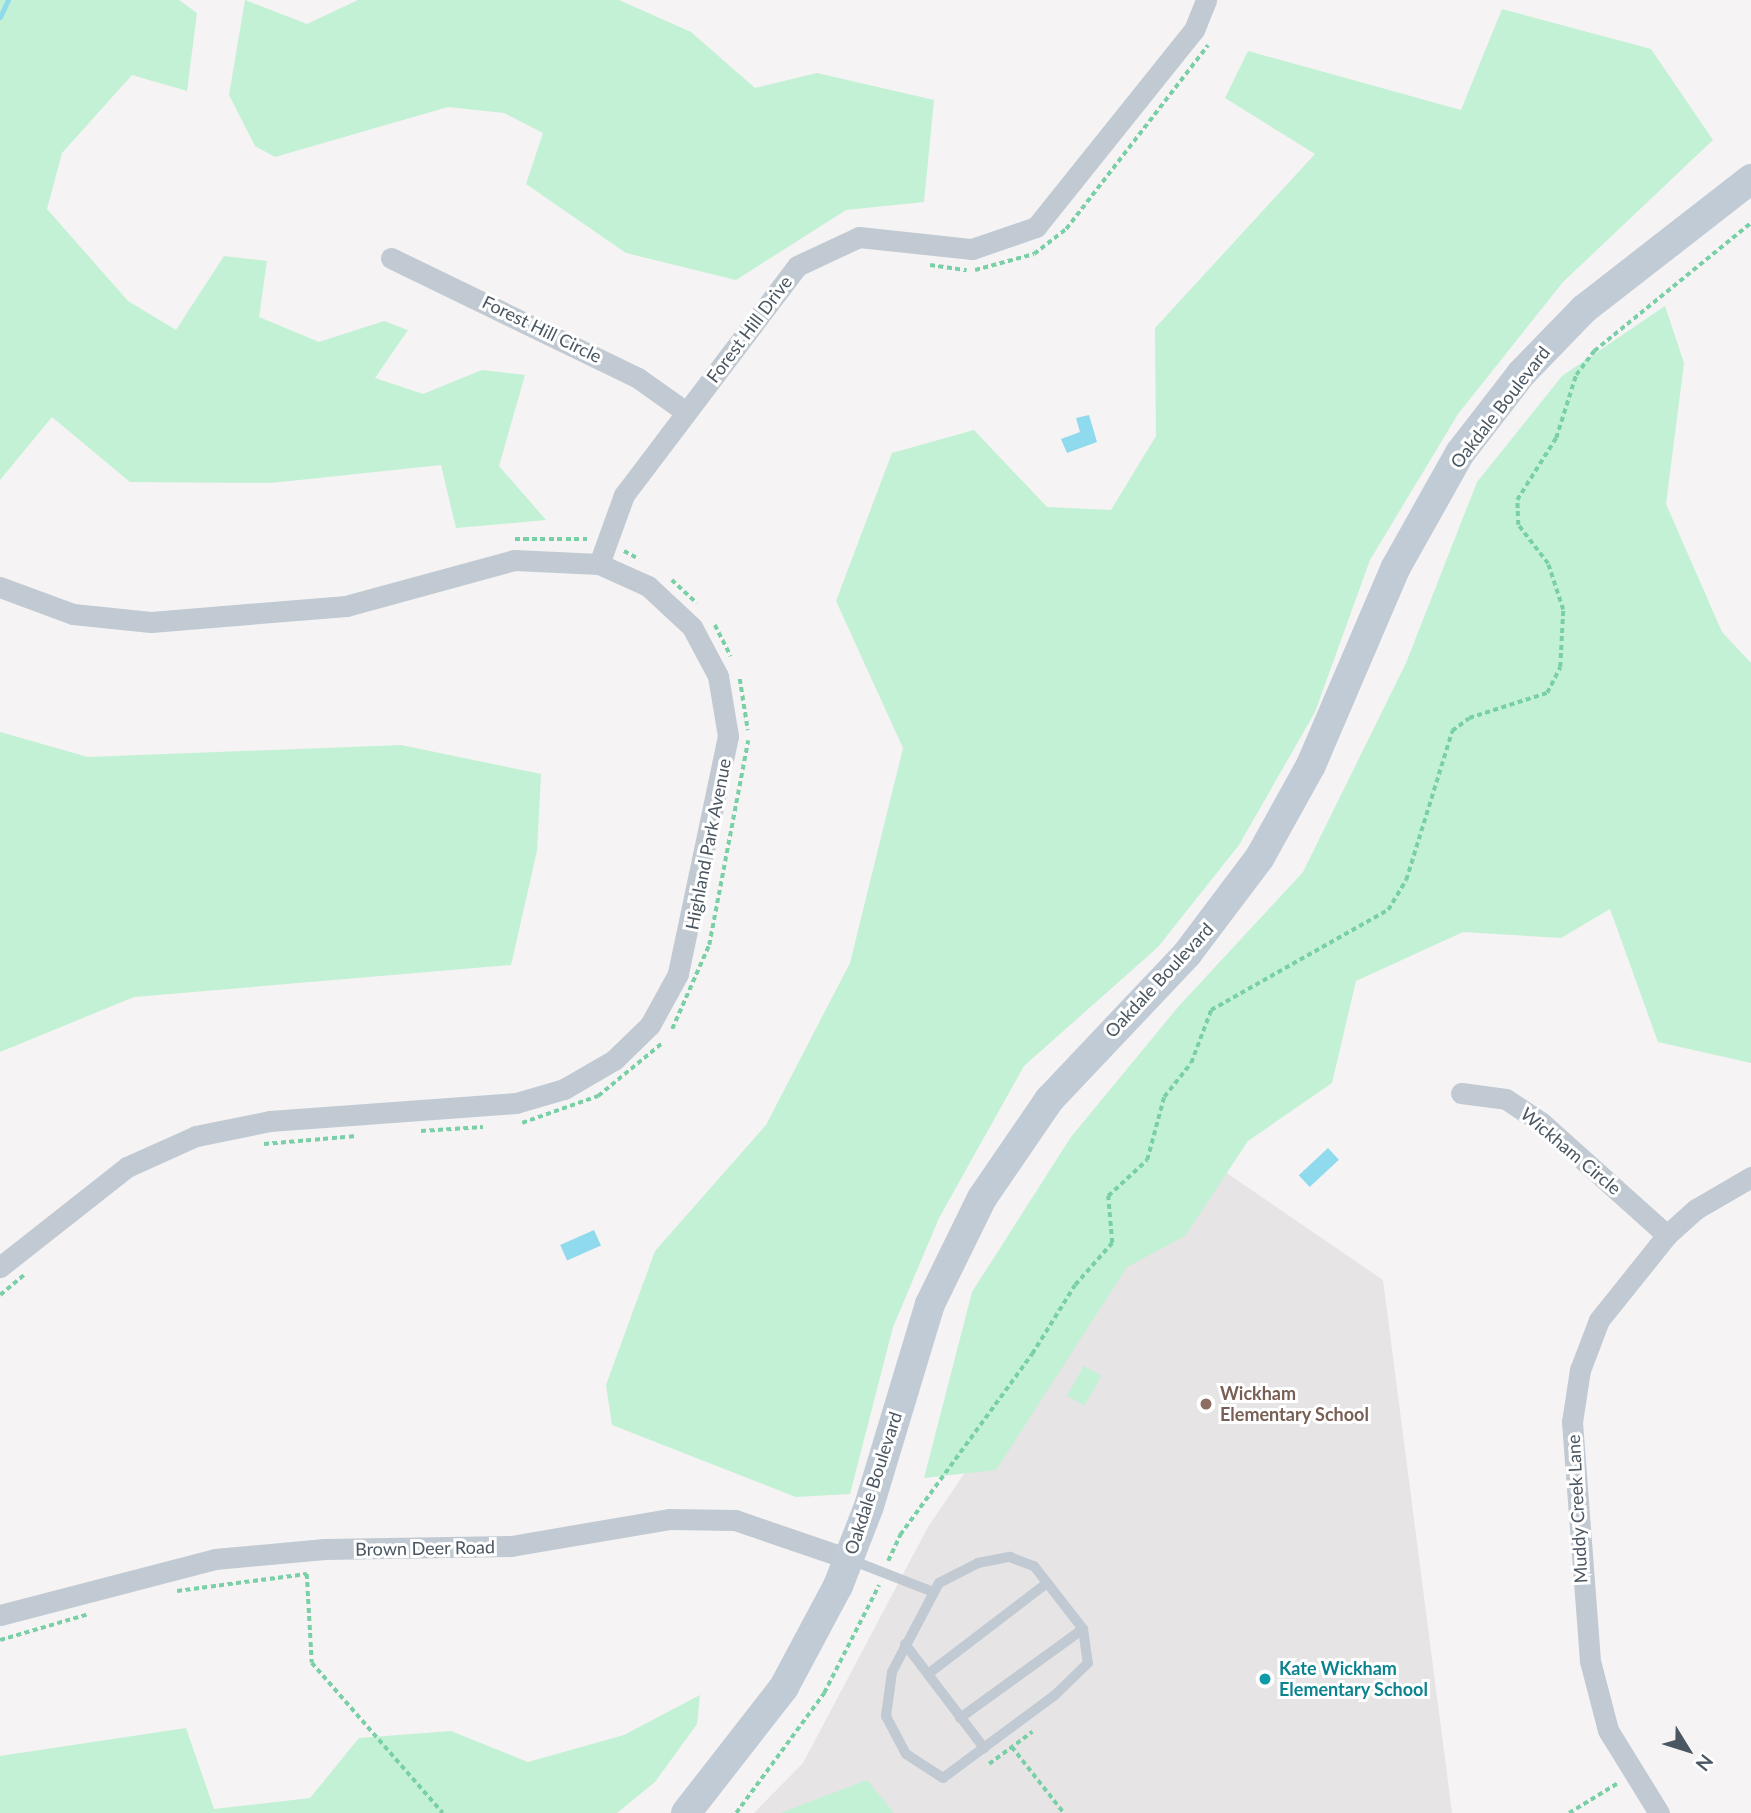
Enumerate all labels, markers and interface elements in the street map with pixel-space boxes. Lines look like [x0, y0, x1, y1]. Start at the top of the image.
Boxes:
street label: Forest Hill Drive [702, 271, 796, 387]
street label: Forest Hill Circle [479, 291, 605, 367]
street label: Oakdale Boulevard [1446, 342, 1554, 472]
street label: Highland Park Avenue [681, 756, 735, 932]
street label: Oakdale Boulevard [1100, 918, 1218, 1042]
street label: Wickham Circle [1517, 1103, 1625, 1199]
place label: Wickham Elementary School [1220, 1383, 1369, 1426]
marker: Wickham Elementary School [1198, 1396, 1214, 1412]
street label: Oakdale Boulevard [840, 1409, 906, 1557]
street label: Muddy Creek Lane [1562, 1434, 1592, 1584]
street label: Brown Deer Road [355, 1536, 495, 1560]
place label: Kate Wickham Elementary School [1279, 1658, 1428, 1700]
marker: Kate Wickham Elementary School [1257, 1671, 1273, 1687]
north arrow [1653, 1715, 1723, 1785]
text: N [1691, 1750, 1719, 1776]

